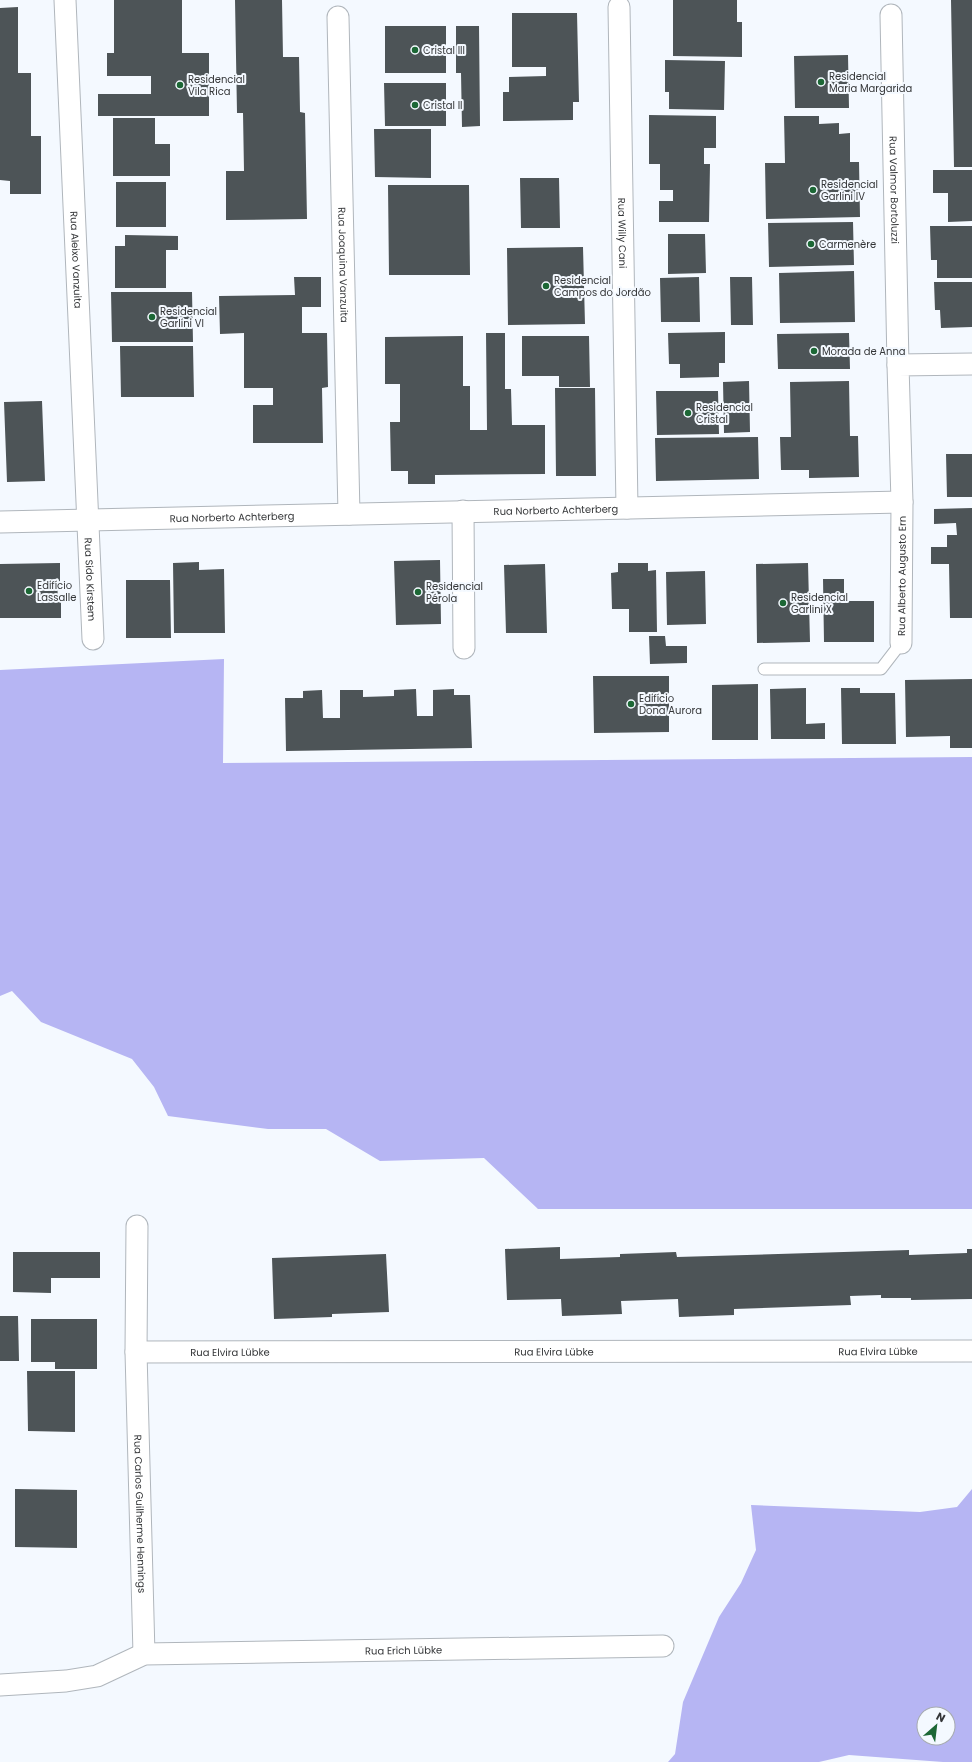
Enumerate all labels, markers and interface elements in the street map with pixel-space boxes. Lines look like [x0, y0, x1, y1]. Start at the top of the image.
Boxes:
place label: Cristal III [423, 43, 465, 58]
marker: Cristal III [410, 45, 420, 55]
place label: Residencial Maria Margarida [829, 69, 912, 96]
place label: Residencial Vila Rica [188, 72, 245, 99]
marker: Residencial Maria Margarida [816, 77, 826, 87]
marker: Residencial Vila Rica [175, 80, 185, 90]
place label: Cristal II [423, 98, 463, 113]
marker: Cristal II [410, 100, 420, 110]
street label: Rua Valmor Bortoluzzi [886, 136, 903, 244]
place label: Residencial Garlini IV [821, 177, 878, 204]
marker: Residencial Garlini IV [808, 185, 818, 195]
street label: Rua Willy Cani [615, 197, 631, 268]
street label: Rua Joaquina Vanzuita [335, 207, 352, 323]
street label: Rua Aleixo Vanzuita [67, 211, 86, 309]
place label: Carmenère [819, 237, 876, 252]
marker: Carmenère [806, 239, 816, 249]
place label: Residencial Campos do Jordão [554, 273, 651, 300]
marker: Residencial Campos do Jordão [541, 281, 551, 291]
place label: Residencial Garlini VI [160, 304, 217, 331]
marker: Residencial Garlini VI [147, 312, 157, 322]
place label: Morada de Anna [822, 344, 906, 359]
marker: Morada de Anna [809, 346, 819, 356]
place label: Residencial Cristal [696, 400, 753, 427]
marker: Residencial Cristal [683, 408, 693, 418]
street label: Rua Norberto Achterberg [493, 501, 618, 519]
street label: Rua Norberto Achterberg [169, 508, 295, 526]
street label: Rua Alberto Augusto Ern [894, 516, 909, 636]
street label: Rua Sido Kirstem [81, 537, 100, 622]
place label: Edifício Lassalle [37, 578, 76, 605]
place label: Residencial Pérola [426, 579, 483, 606]
marker: Edifício Lassalle [24, 586, 34, 596]
marker: Residencial Pérola [413, 587, 423, 597]
place label: Residencial Garlini X [791, 590, 848, 617]
marker: Residencial Garlini X [778, 598, 788, 608]
place label: Edifício Dona Aurora [639, 691, 702, 718]
marker: Edifício Dona Aurora [626, 699, 636, 709]
street label: Rua Elvira Lübke [190, 1344, 270, 1359]
street label: Rua Elvira Lübke [514, 1344, 594, 1359]
street label: Rua Elvira Lübke [838, 1344, 918, 1359]
street label: Rua Carlos Guilherme Hennings [131, 1435, 150, 1593]
street label: Rua Erich Lübke [365, 1642, 442, 1658]
north arrow [916, 1706, 956, 1746]
text: N [933, 1708, 948, 1726]

